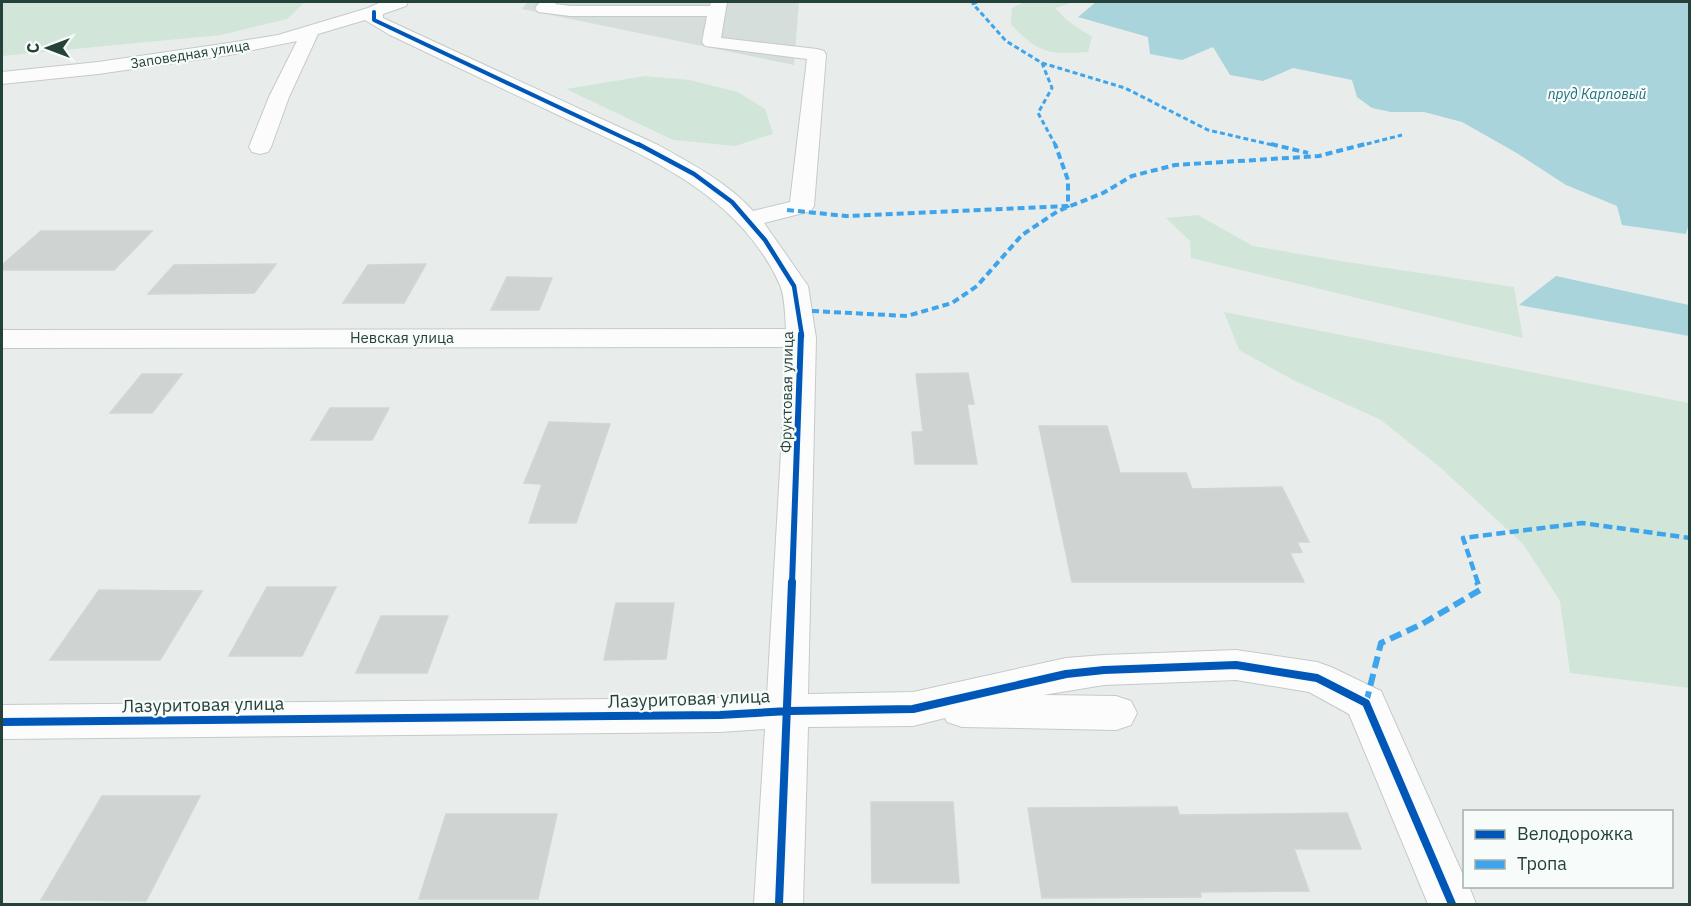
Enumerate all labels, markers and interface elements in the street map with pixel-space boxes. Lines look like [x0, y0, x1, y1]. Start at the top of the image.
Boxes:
north arrow [18, 18, 78, 78]
street label: Заповедная улица [129, 36, 252, 72]
text: С [23, 43, 43, 53]
water label: пруд Карповый [1548, 85, 1646, 103]
street label: Невская улица [350, 328, 454, 347]
street label: Фруктовая улица [776, 331, 797, 453]
street label: Лазуритовая улица [607, 684, 771, 713]
street label: Лазуритовая улица [122, 692, 285, 717]
legend [1463, 810, 1673, 888]
text: Велодорожка [1517, 822, 1633, 845]
text: Тропа [1517, 852, 1567, 875]

